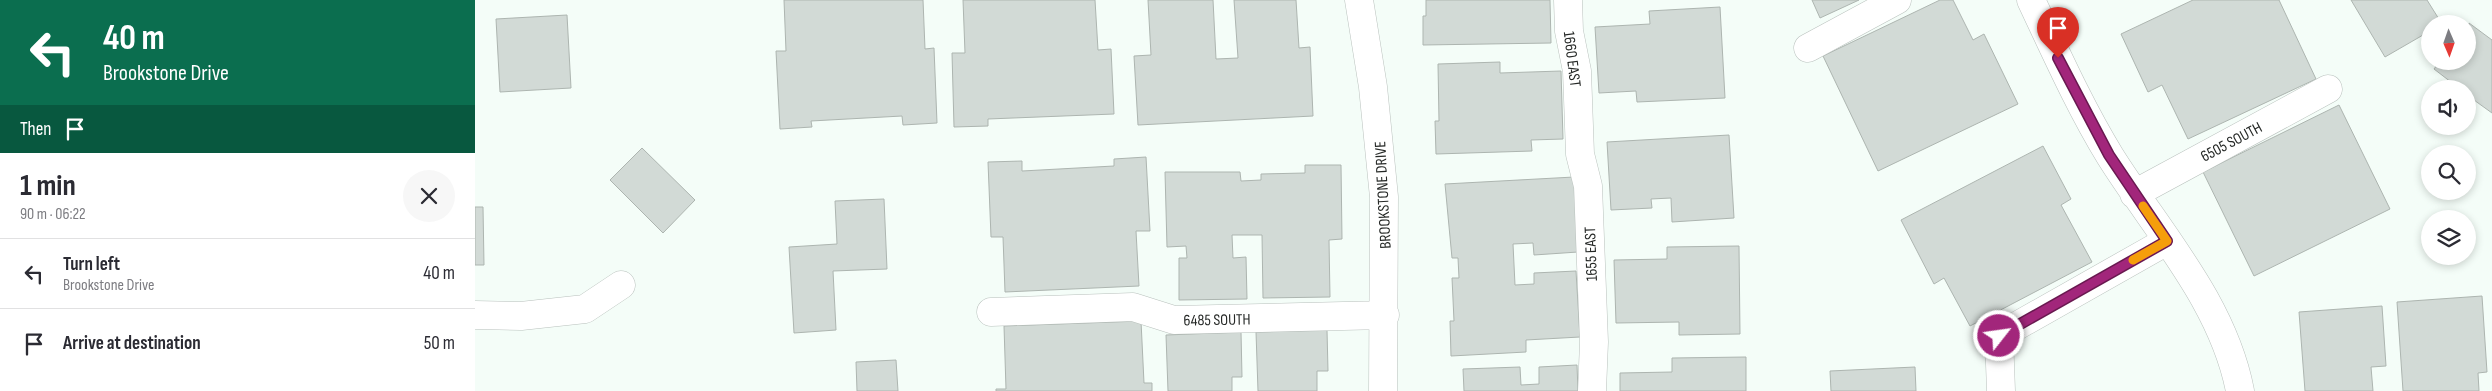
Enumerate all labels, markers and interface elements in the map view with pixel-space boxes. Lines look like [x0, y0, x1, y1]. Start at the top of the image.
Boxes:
pin [2037, 7, 2079, 58]
icon: arrive [2044, 14, 2072, 42]
north arrow [2421, 15, 2476, 70]
map controls [2421, 15, 2476, 265]
text: 40 m [103, 17, 165, 60]
icon: left [20, 20, 85, 85]
street label: 1660 EAST [1559, 30, 1584, 89]
text: Brookstone Drive [103, 60, 229, 87]
button: sound [2421, 80, 2476, 135]
icon: arrive [61, 115, 89, 143]
text: Then [20, 118, 51, 141]
street label: 6505 SOUTH [2198, 118, 2266, 166]
street label: BROOKSTONE DRIVE [1371, 141, 1396, 249]
button: search [2421, 145, 2476, 200]
text: 1 min [20, 168, 76, 204]
button: close [403, 170, 455, 222]
text: 90 m · 06:22 [20, 205, 86, 224]
button: layers [2421, 210, 2476, 265]
street label: 1655 EAST [1581, 226, 1602, 282]
text: Turn left [63, 253, 120, 276]
icon: left [20, 260, 48, 288]
text: 40 m [423, 262, 455, 285]
text: Brookstone Drive [63, 276, 155, 295]
position arrow [1972, 309, 2024, 361]
street label: 6485 SOUTH [1183, 310, 1251, 331]
icon: arrive [20, 330, 48, 358]
text: Arrive at destination [63, 332, 201, 355]
text: 50 m [424, 332, 455, 355]

